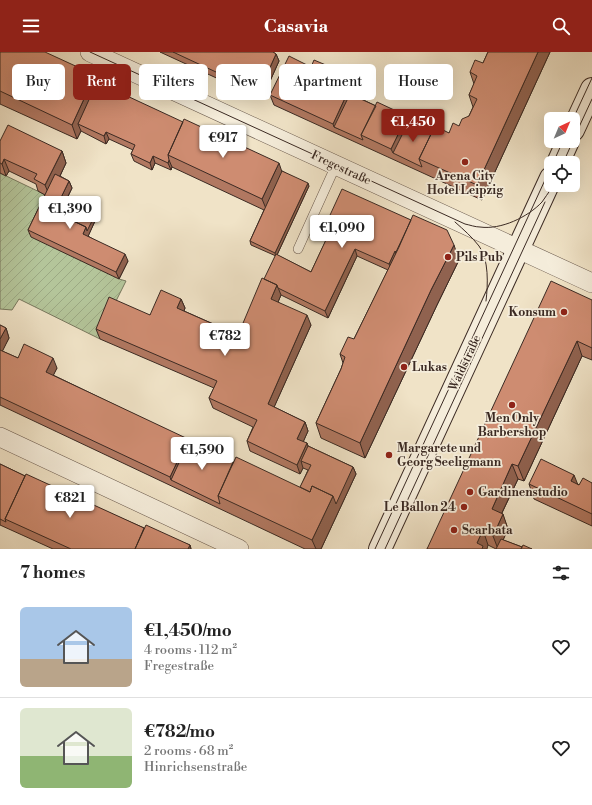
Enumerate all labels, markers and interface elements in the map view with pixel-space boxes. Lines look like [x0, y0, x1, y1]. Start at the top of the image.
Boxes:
icon: menu [20, 15, 42, 37]
text: Casavia [264, 15, 328, 38]
icon: search [550, 15, 572, 37]
chip: Buy [12, 64, 65, 100]
chip: Rent [73, 64, 131, 100]
chip: Filters [139, 64, 208, 100]
chip: New [216, 64, 271, 100]
chip: Apartment [279, 64, 376, 100]
chip: House [384, 64, 453, 100]
pin: €1,450 [380, 109, 446, 143]
north arrow [544, 112, 580, 148]
map controls [544, 112, 580, 192]
text: €1,450 [390, 114, 436, 130]
pin: €917 [199, 125, 247, 159]
text: €917 [208, 130, 238, 146]
street label: Fregestraße [309, 148, 373, 188]
button: locate [544, 156, 580, 192]
marker: Arena City Hotel Leipzig [460, 157, 470, 167]
place label: Arena City Hotel Leipzig [427, 169, 504, 198]
pin: €1,390 [37, 196, 103, 230]
text: €1,390 [48, 201, 92, 217]
pin: €1,090 [309, 215, 375, 249]
text: €1,090 [319, 220, 365, 236]
place label: Pils Pub [456, 250, 503, 265]
marker: Pils Pub [443, 252, 453, 262]
place label: Konsum [509, 305, 556, 320]
marker: Konsum [559, 307, 569, 317]
pin: €782 [201, 323, 249, 357]
text: €782 [209, 328, 241, 344]
street label: Waldstraße [445, 333, 485, 394]
place label: Lukas [412, 360, 447, 375]
marker: Lukas [399, 362, 409, 372]
marker: Men Only Barbershop [507, 400, 517, 410]
place label: Men Only Barbershop [478, 411, 547, 440]
pin: €1,590 [169, 437, 235, 471]
place label: Margarete und Georg Seeligmann [397, 441, 502, 470]
text: €1,590 [180, 442, 224, 458]
marker: Margarete und Georg Seeligmann [384, 450, 394, 460]
pin: €821 [46, 485, 94, 519]
place label: Gardinenstudio [478, 485, 568, 500]
marker: Gardinenstudio [465, 487, 475, 497]
text: €821 [54, 490, 86, 506]
place label: Le Ballon 24 [384, 500, 456, 515]
marker: Le Ballon 24 [459, 502, 469, 512]
place label: Scarbata [462, 523, 513, 538]
marker: Scarbata [449, 525, 459, 535]
text: 7 homes [20, 562, 85, 584]
icon: filters [550, 562, 572, 584]
text: €1,450/mo [144, 620, 232, 642]
icon: home [52, 623, 100, 671]
icon: heart [550, 636, 572, 658]
text: 4 rooms · 112 m² [144, 642, 237, 658]
text: Fregestraße [144, 658, 214, 674]
text: €782/mo [144, 721, 215, 743]
icon: home [52, 724, 100, 772]
icon: heart [550, 737, 572, 759]
text: 2 rooms · 68 m² [144, 743, 233, 759]
text: Hinrichsenstraße [144, 759, 247, 775]

